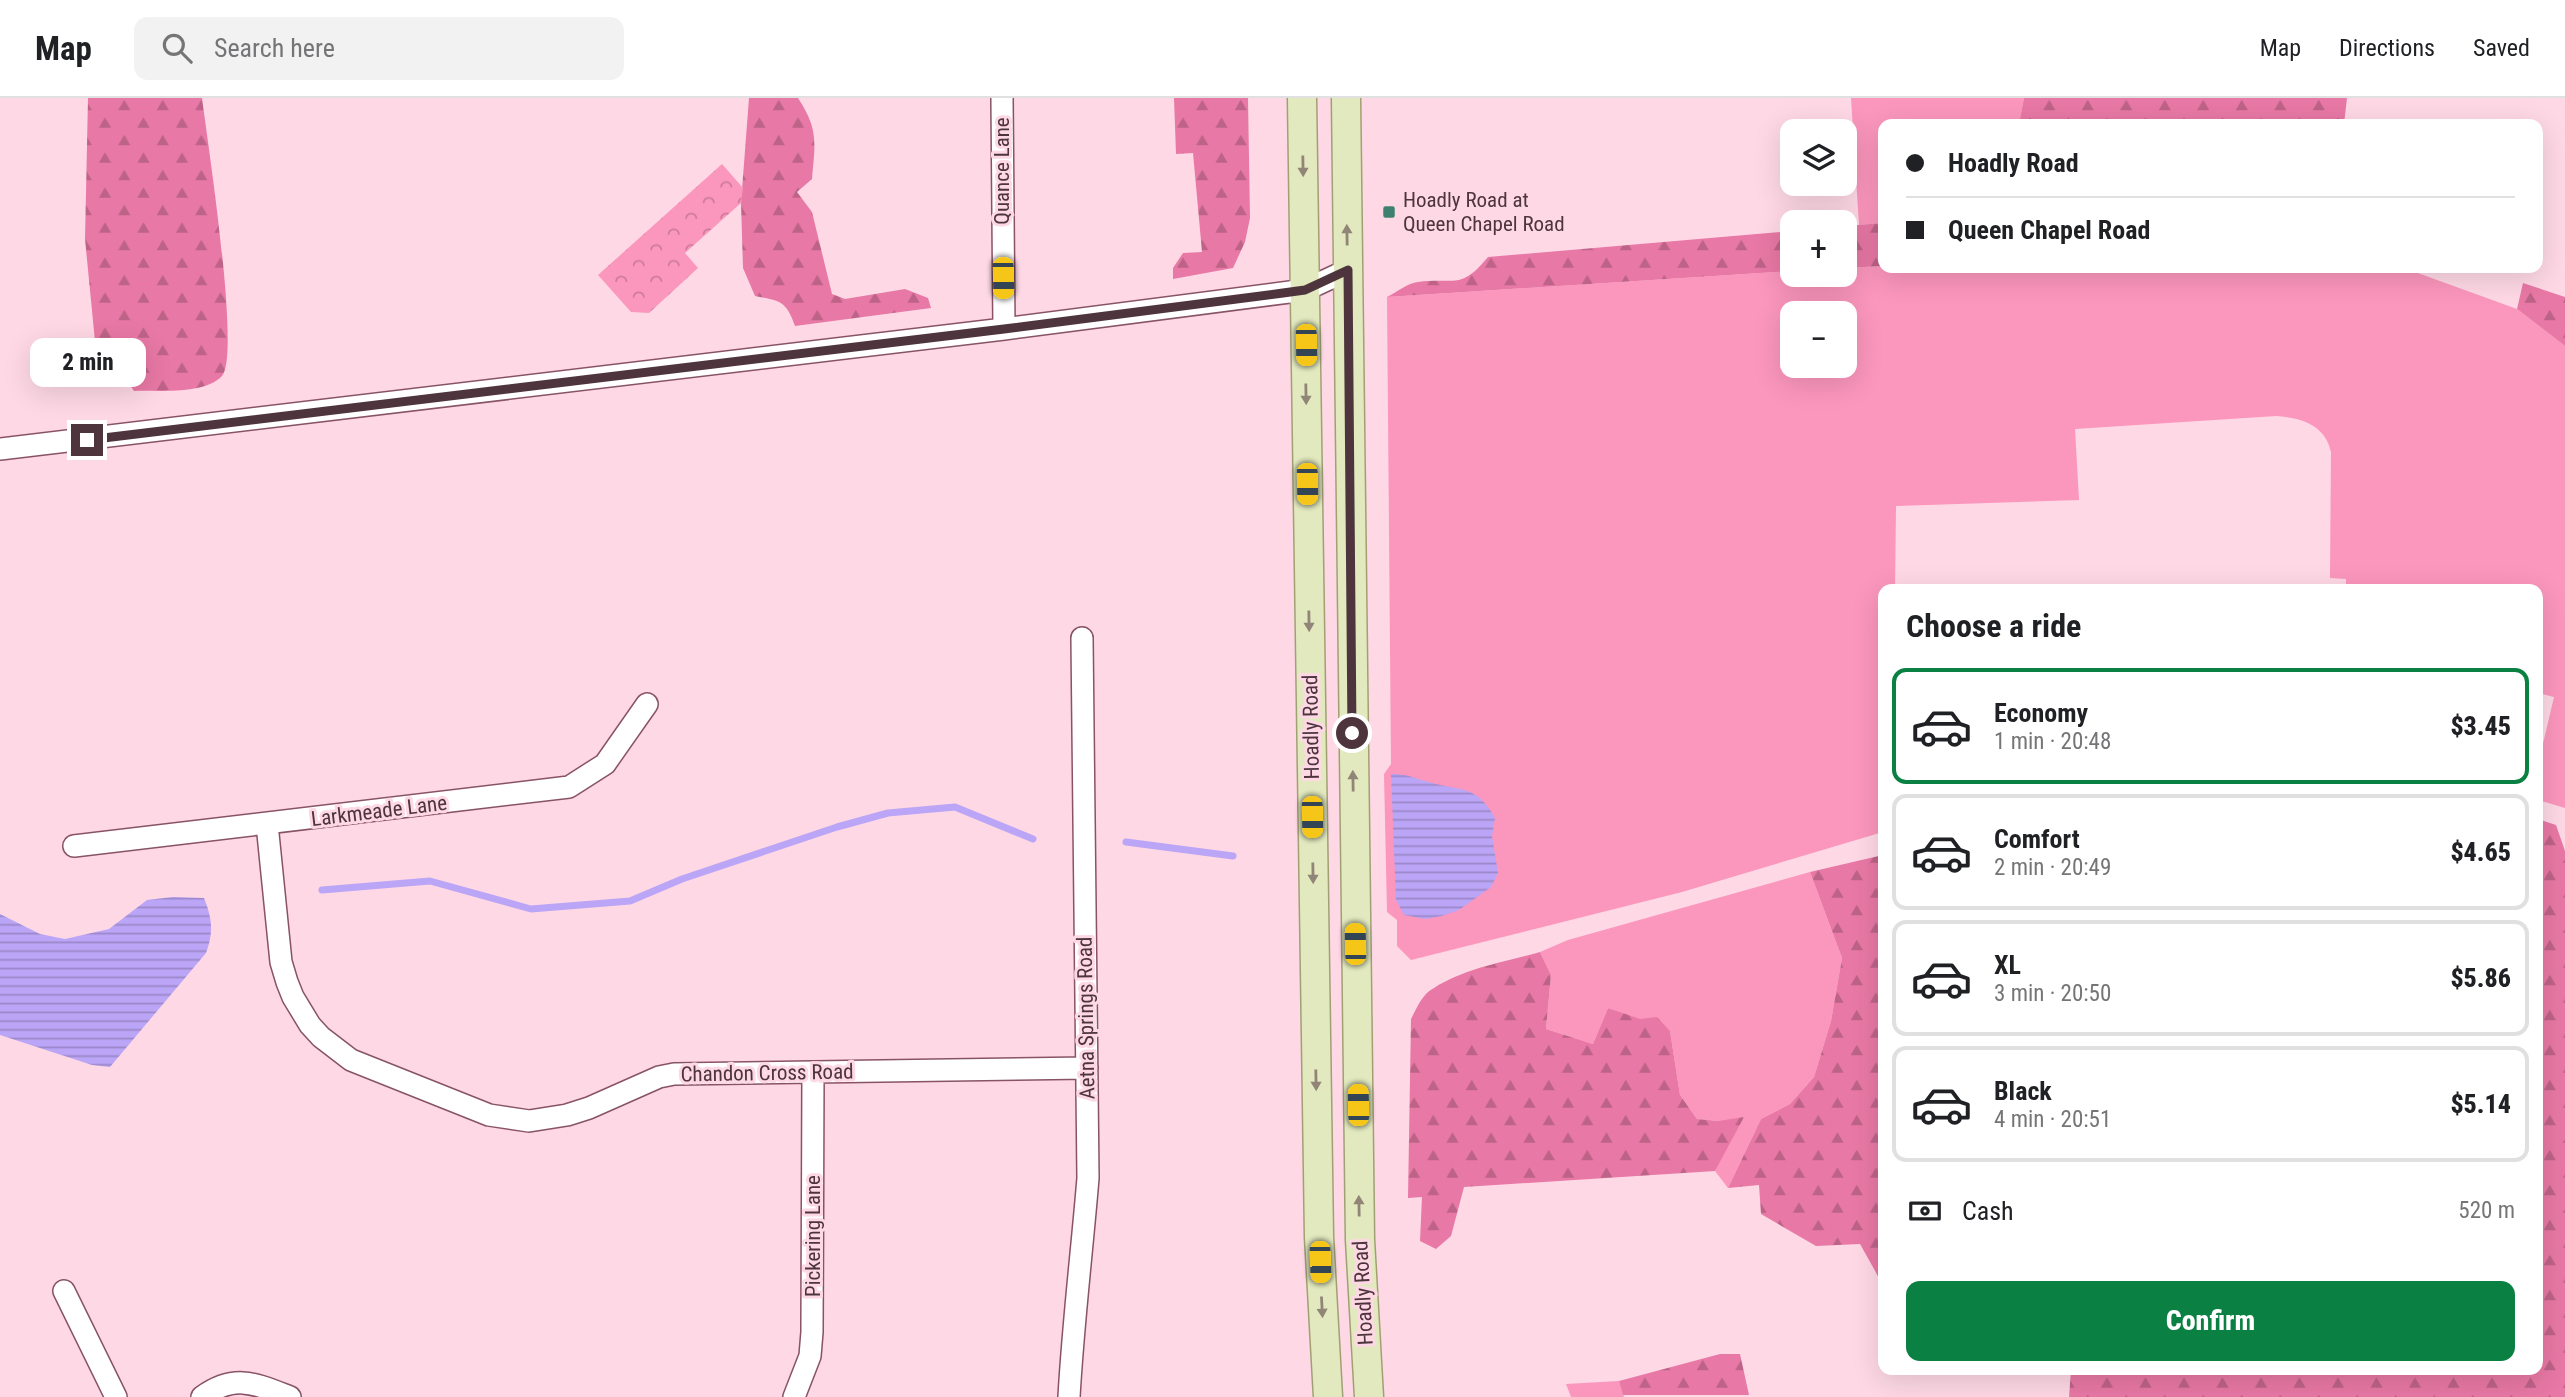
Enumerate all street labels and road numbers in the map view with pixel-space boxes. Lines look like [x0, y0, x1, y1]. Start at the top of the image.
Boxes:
street label: Quance Lane [990, 117, 1014, 225]
street label: Hoadly Road [1298, 675, 1324, 779]
street label: Larkmeade Lane [310, 791, 448, 831]
street label: Aetna Springs Road [1073, 936, 1099, 1100]
street label: Chandon Cross Road [680, 1059, 854, 1087]
street label: Pickering Lane [801, 1175, 825, 1297]
street label: Hoadly Road [1348, 1240, 1378, 1346]

